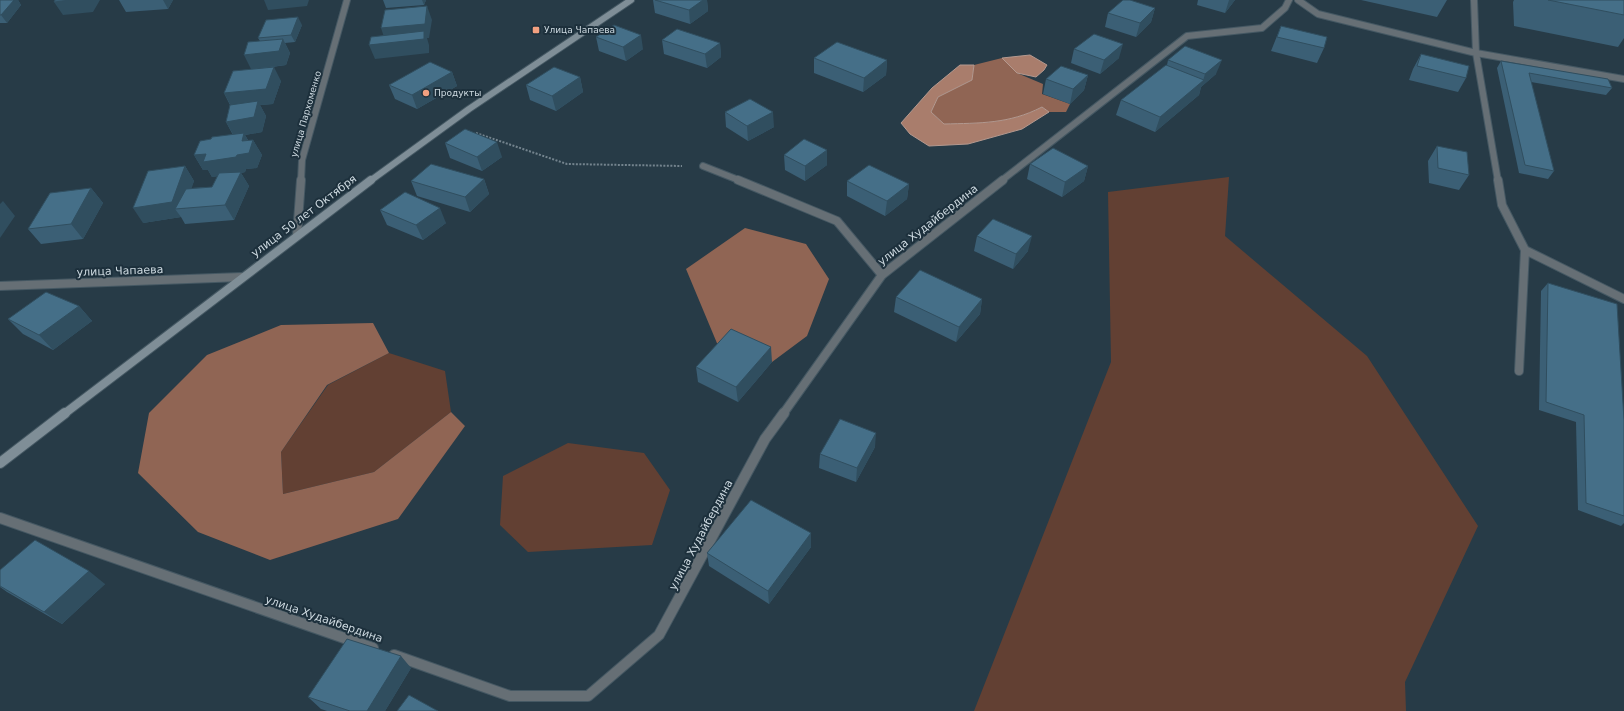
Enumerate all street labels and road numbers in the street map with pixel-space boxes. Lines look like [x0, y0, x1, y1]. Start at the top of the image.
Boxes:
street label: улица Пархоменко [289, 69, 323, 158]
street label: улица 50 лет Октября [249, 172, 359, 260]
street label: улица Худайбердина [875, 182, 981, 268]
street label: улица Чапаева [76, 263, 164, 279]
street label: улица Худайбердина [666, 478, 736, 592]
street label: улица Худайбердина [264, 593, 384, 645]

